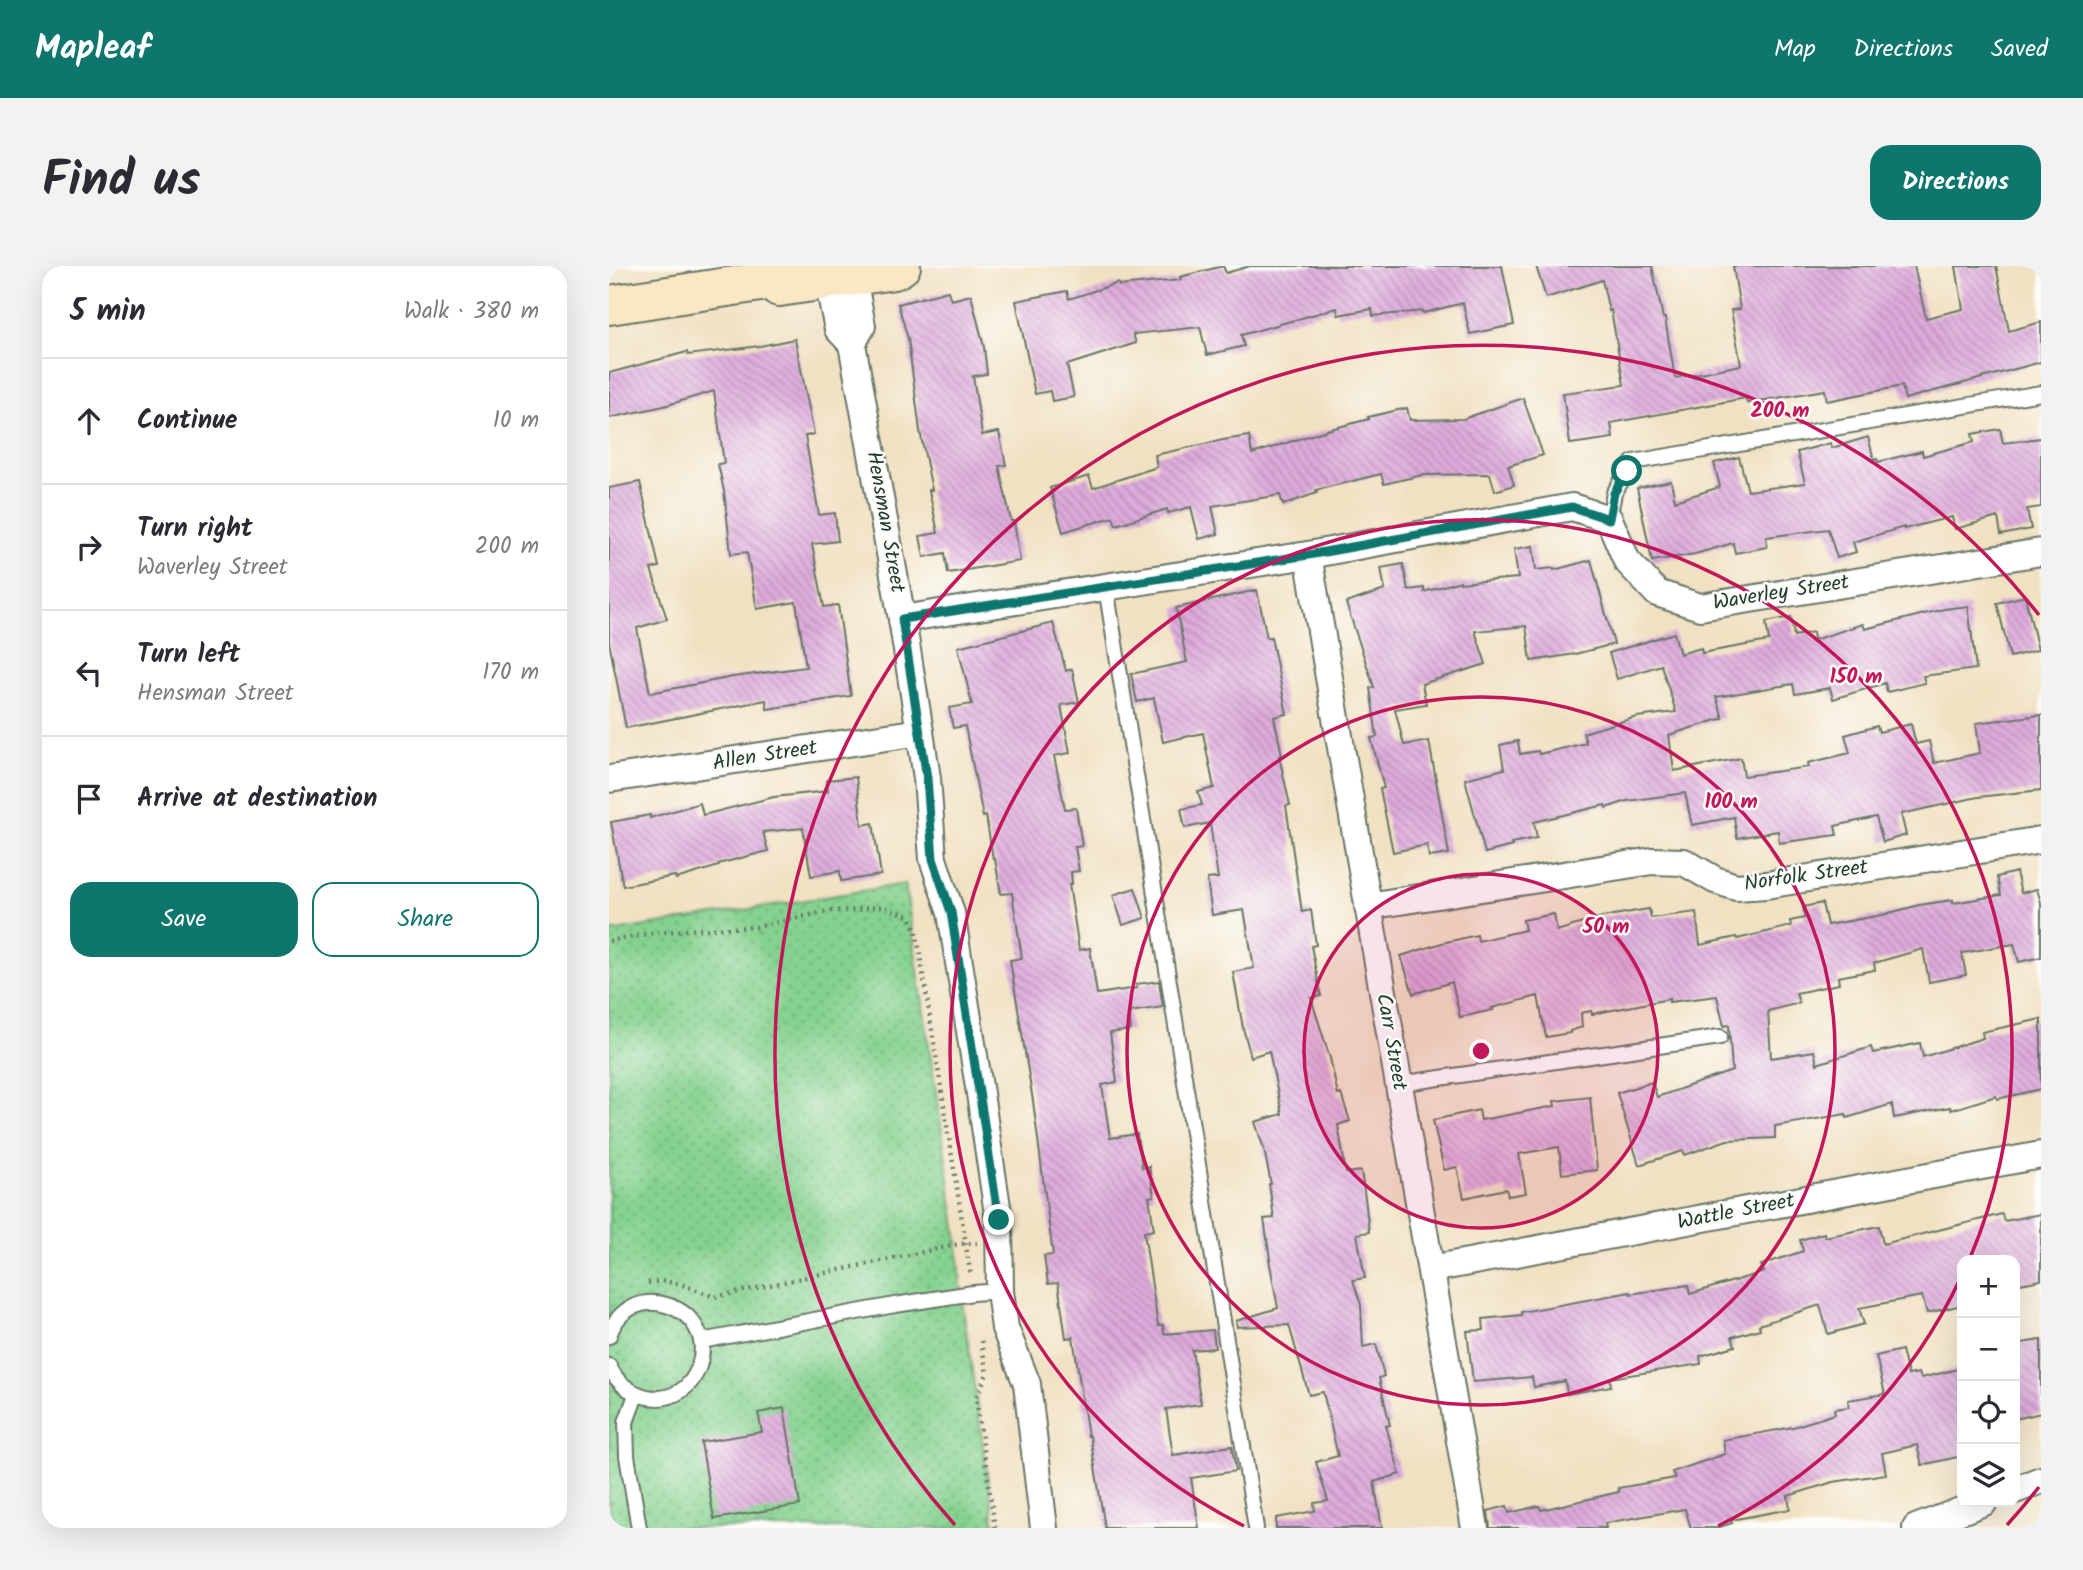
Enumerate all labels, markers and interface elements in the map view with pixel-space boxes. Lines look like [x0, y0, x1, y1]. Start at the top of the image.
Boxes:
text: Mapleaf [35, 23, 151, 76]
text: Map [1774, 30, 1816, 69]
text: Directions [1854, 30, 1953, 69]
text: Saved [1991, 30, 2048, 69]
text: Find us [42, 143, 200, 221]
button: Directions [1870, 145, 2041, 220]
text: 5 min [70, 288, 146, 336]
text: Walk · 380 m [404, 294, 539, 330]
text: 200 m [1750, 395, 1810, 428]
text: Continue [137, 400, 238, 442]
icon: ahead [70, 402, 108, 440]
text: 10 m [493, 403, 539, 439]
street label: Hensman Street [856, 449, 914, 596]
route start [1611, 455, 1642, 486]
text: Turn right [137, 508, 253, 550]
icon: right [70, 528, 108, 566]
text: 200 m [475, 529, 539, 565]
text: Waverley Street [137, 550, 288, 586]
street label: Waverley Street [1710, 566, 1852, 620]
text: Turn left [137, 634, 240, 676]
icon: left [70, 654, 108, 692]
text: 170 m [482, 655, 539, 691]
text: 150 m [1829, 661, 1883, 694]
text: Hensman Street [137, 676, 294, 712]
street label: Allen Street [710, 731, 820, 781]
text: Arrive at destination [137, 778, 377, 820]
icon: arrive [70, 780, 108, 818]
text: 100 m [1704, 786, 1758, 819]
street label: Norfolk Street [1742, 851, 1871, 901]
button: Save [70, 882, 298, 957]
button: Share [312, 882, 539, 957]
text: 50 m [1582, 911, 1629, 944]
street label: Carr Street [1366, 991, 1416, 1094]
centre of rings [1469, 1039, 1493, 1063]
street label: Wattle Street [1675, 1184, 1798, 1240]
route end [983, 1204, 1014, 1235]
map controls [1957, 1255, 2020, 1507]
button: + [1957, 1255, 2020, 1318]
button: − [1957, 1318, 2020, 1381]
button: locate [1957, 1381, 2020, 1444]
button: layers [1957, 1444, 2020, 1507]

